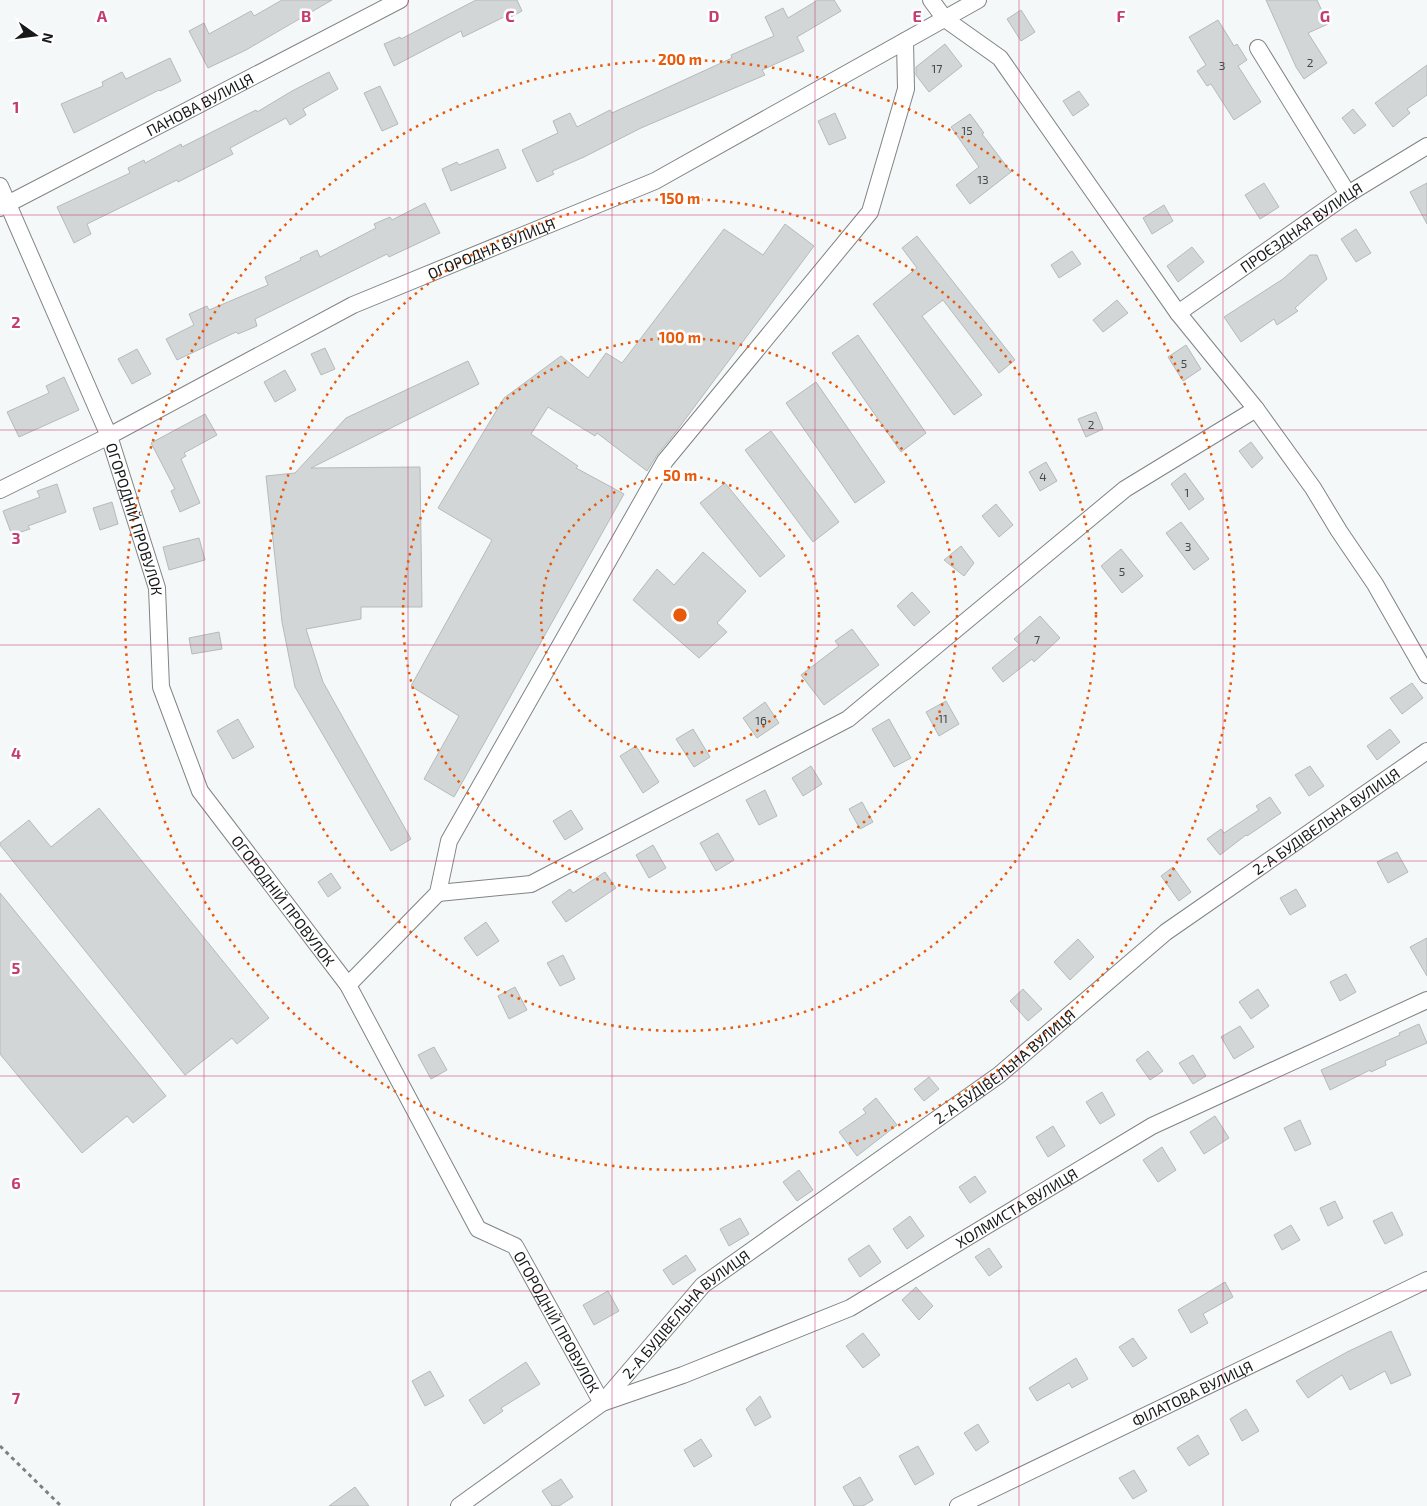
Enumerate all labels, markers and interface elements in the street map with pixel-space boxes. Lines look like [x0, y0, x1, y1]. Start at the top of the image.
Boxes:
text: A [97, 6, 108, 25]
text: B [301, 6, 311, 25]
text: C [505, 6, 515, 25]
text: D [709, 6, 720, 25]
text: E [912, 6, 922, 25]
text: F [1117, 6, 1126, 25]
text: G [1320, 6, 1330, 25]
north arrow [10, 10, 60, 60]
text: N [39, 31, 58, 45]
text: 200 m [658, 50, 702, 68]
house number: 2 [1307, 55, 1314, 69]
house number: 3 [1219, 58, 1225, 72]
house number: 17 [932, 61, 942, 75]
street label: ПАНОВА ВУЛИЦЯ [143, 69, 256, 139]
text: 1 [13, 97, 19, 116]
house number: 15 [961, 123, 973, 137]
house number: 13 [977, 172, 989, 186]
street label: ПРОЄЗДНАЯ ВУЛИЦЯ [1236, 179, 1365, 276]
text: 150 m [660, 189, 700, 207]
street label: ОГОРОДНА ВУЛИЦЯ [425, 214, 558, 282]
text: 2 [11, 312, 21, 331]
text: 100 m [659, 328, 701, 346]
house number: 5 [1181, 356, 1187, 370]
house number: 2 [1088, 417, 1095, 431]
street label: ОГОРОДНІЙ ПРОВУЛОК [103, 441, 166, 596]
text: 50 m [663, 466, 697, 484]
house number: 4 [1039, 469, 1047, 483]
house number: 1 [1185, 485, 1189, 499]
text: 3 [11, 528, 21, 547]
house number: 3 [1185, 539, 1191, 553]
house number: 5 [1119, 564, 1125, 578]
centre of rings [671, 606, 689, 624]
house number: 7 [1034, 632, 1040, 646]
house number: 11 [938, 711, 948, 725]
house number: 16 [755, 713, 767, 727]
text: 4 [11, 743, 21, 762]
street label: 2-А БУДІВЕЛЬНА ВУЛИЦЯ [1249, 764, 1403, 878]
street label: ОГОРОДНІЙ ПРОВУЛОК [228, 832, 339, 969]
text: 5 [12, 958, 21, 977]
street label: 2-А БУДІВЕЛЬНА ВУЛИЦЯ [930, 1005, 1078, 1127]
street label: ХОЛМИСТА ВУЛИЦЯ [952, 1164, 1081, 1251]
text: 6 [11, 1173, 21, 1192]
street label: 2-А БУДІВЕЛЬНА ВУЛИЦЯ [618, 1246, 753, 1382]
street label: ОГОРОДНІЙ ПРОВУЛОК [510, 1248, 603, 1396]
street label: ФІЛАТОВА ВУЛИЦЯ [1129, 1356, 1256, 1430]
text: 7 [12, 1388, 21, 1407]

